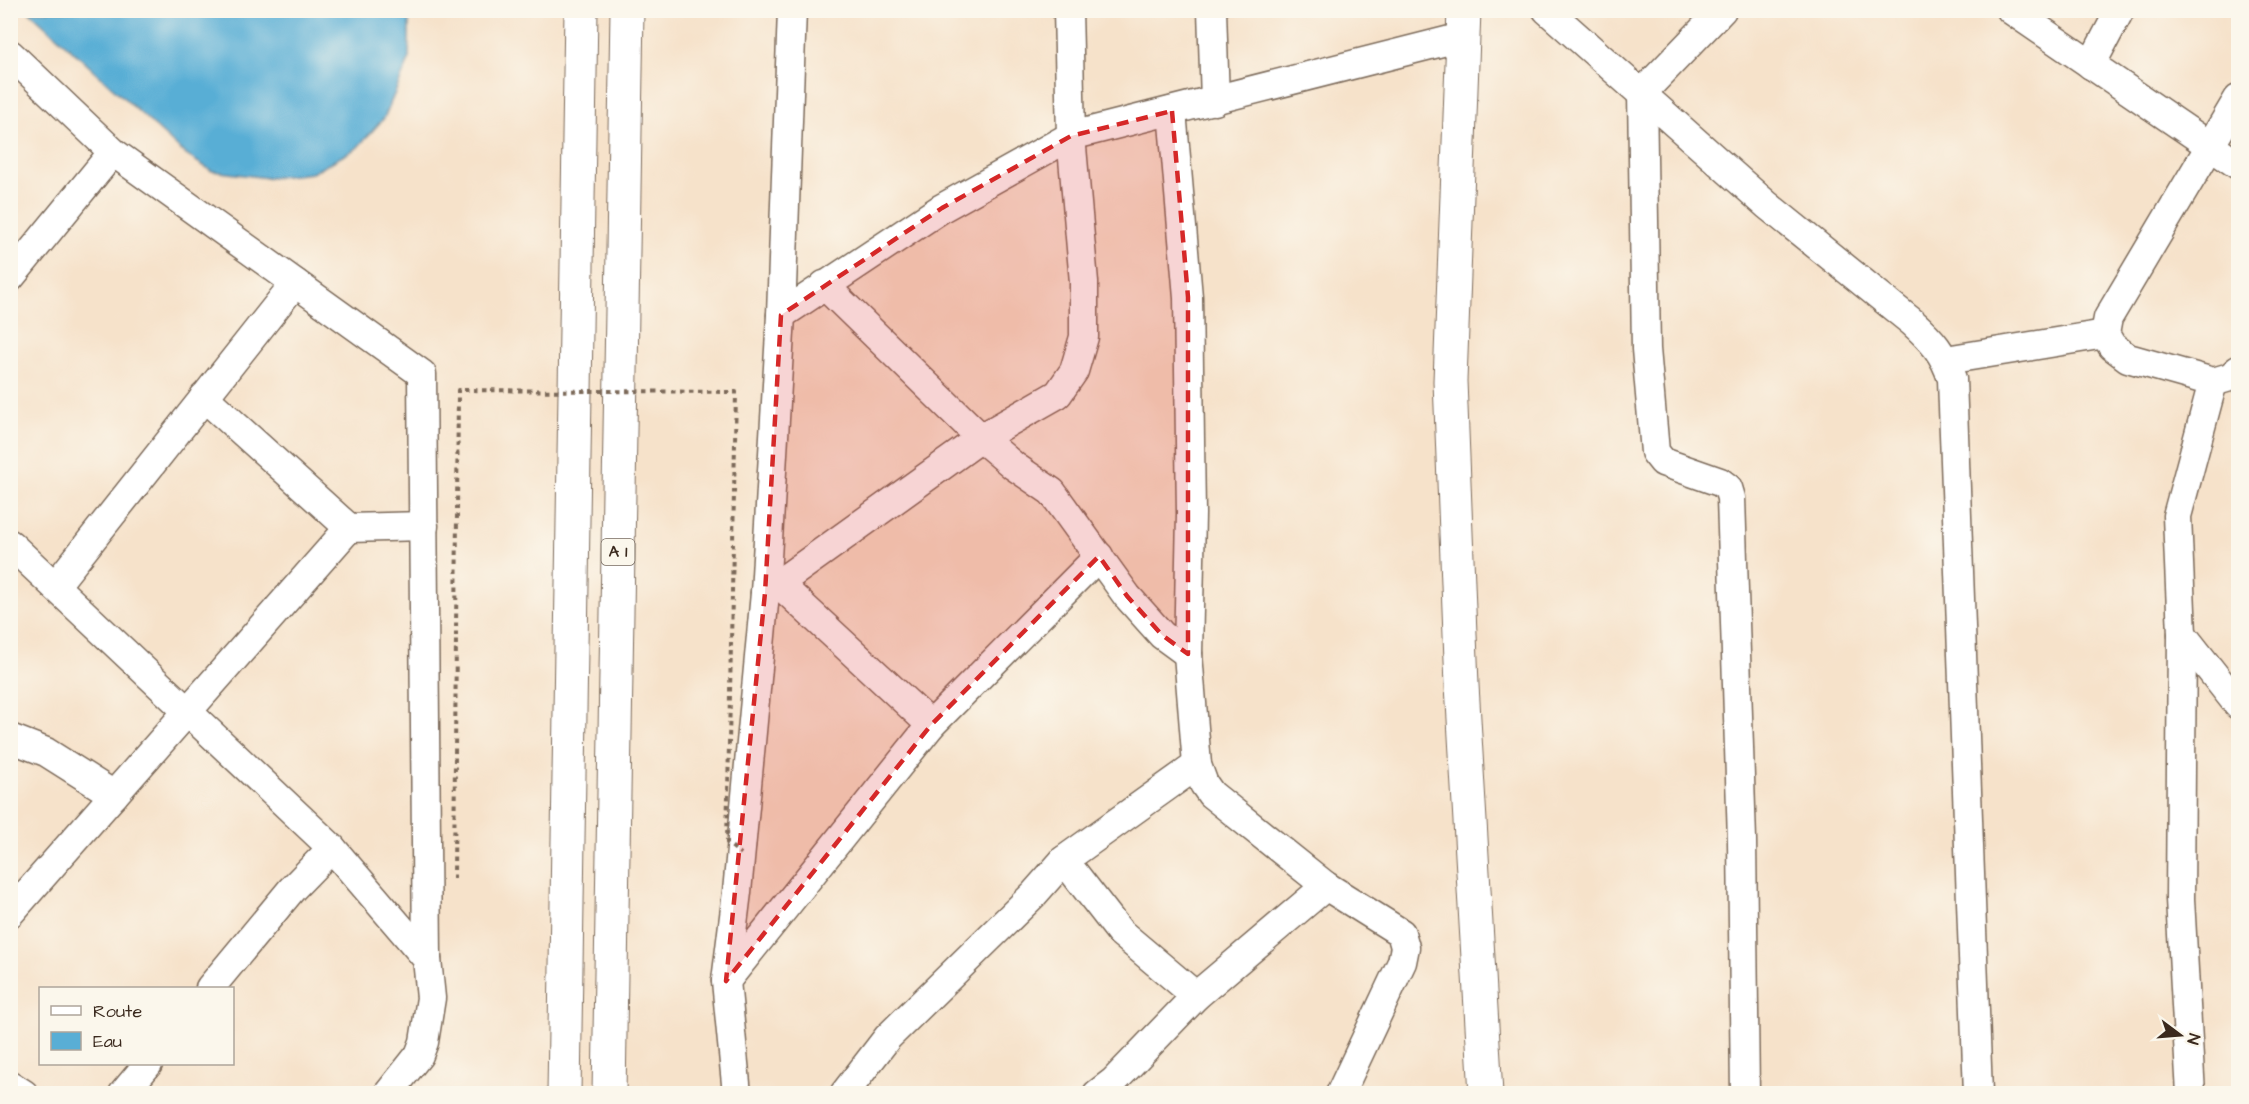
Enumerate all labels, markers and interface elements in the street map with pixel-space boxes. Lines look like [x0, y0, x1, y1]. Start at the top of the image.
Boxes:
road number: A 1 [602, 539, 634, 565]
legend [39, 987, 234, 1065]
text: Route [93, 999, 142, 1024]
north arrow [2150, 1005, 2210, 1065]
text: Eau [93, 1029, 122, 1054]
text: N [2182, 1031, 2205, 1047]

